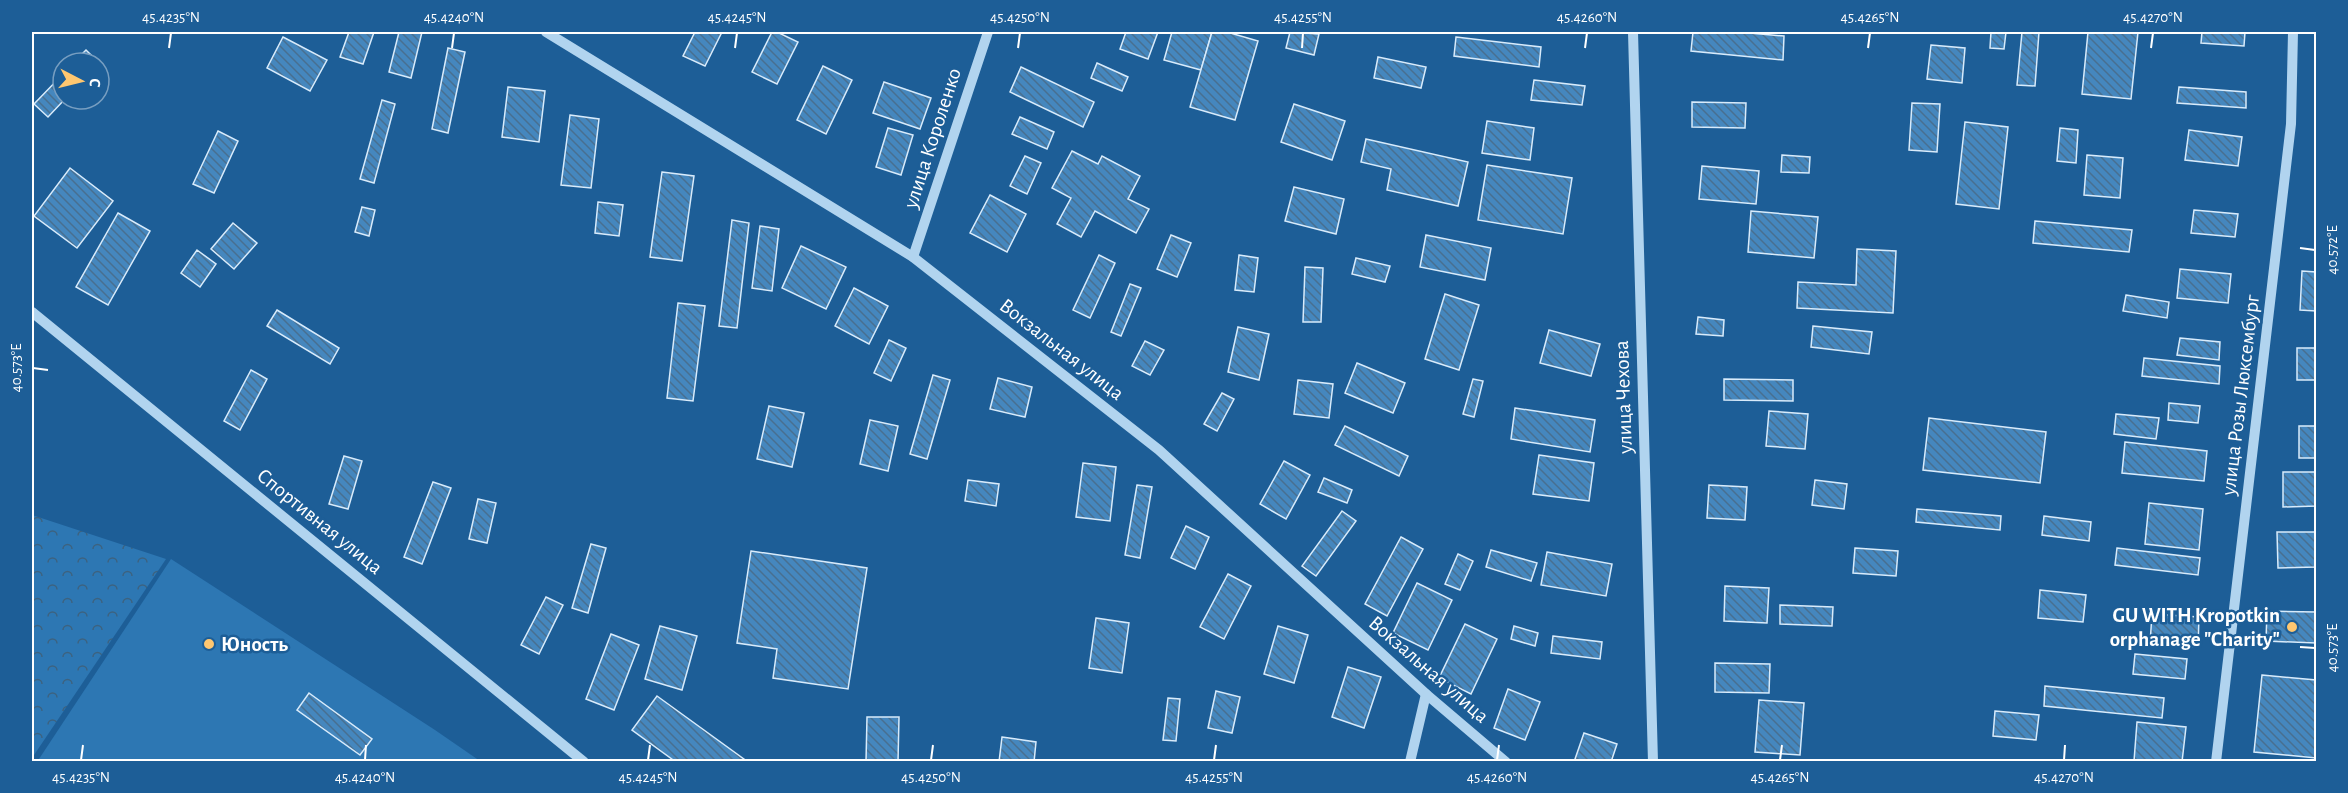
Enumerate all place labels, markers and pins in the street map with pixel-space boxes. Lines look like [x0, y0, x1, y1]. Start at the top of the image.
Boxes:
place label: GU WITH Kropotkin orphanage "Charity" [2110, 605, 2280, 650]
marker: GU WITH Kropotkin orphanage "Charity" [2285, 620, 2299, 634]
place label: Юность [221, 634, 288, 655]
marker: Юность [202, 637, 216, 651]

